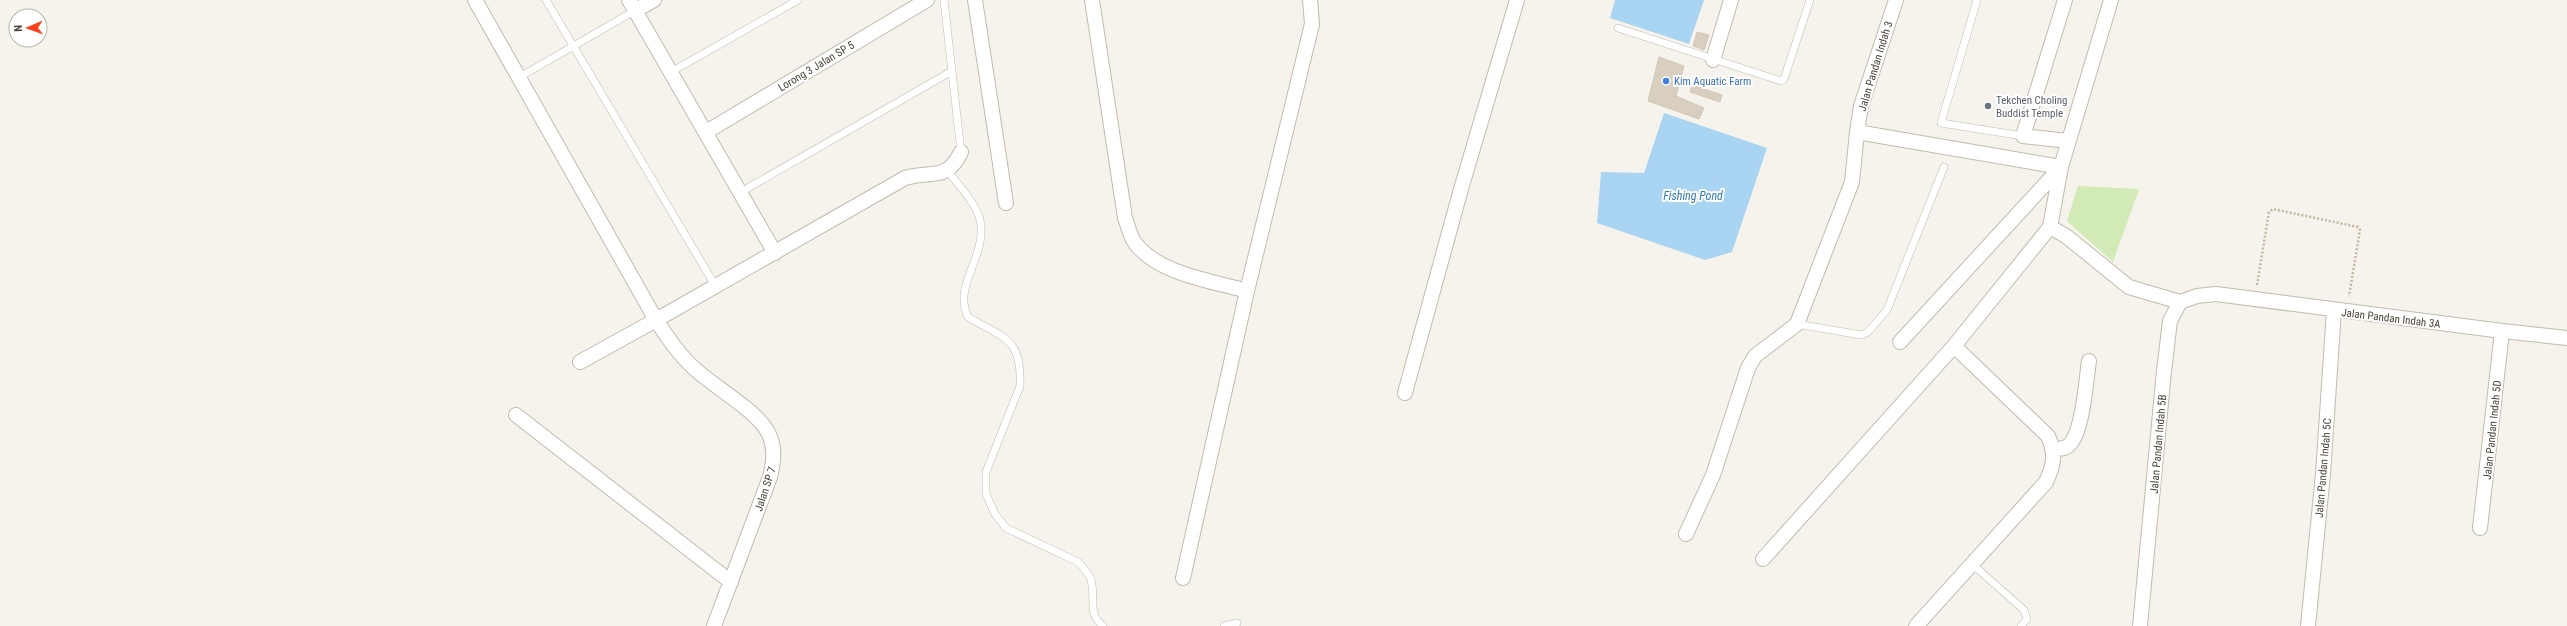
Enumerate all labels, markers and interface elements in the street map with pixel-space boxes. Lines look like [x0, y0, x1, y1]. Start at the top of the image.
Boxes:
north arrow [8, 8, 48, 48]
street label: Jalan Pandan Indah 3 [1856, 20, 1895, 113]
text: N [12, 24, 25, 32]
street label: Lorong 3 Jalan SP 5 [776, 39, 857, 94]
place label: Kim Aquatic Farm [1674, 75, 1751, 88]
marker: Kim Aquatic Farm [1661, 76, 1671, 86]
place label: Tekchen Choling Buddist Temple [1996, 94, 2067, 120]
marker: Tekchen Choling Buddist Temple [1983, 101, 1993, 111]
water label: Fishing Pond [1663, 189, 1723, 203]
street label: Jalan Pandan Indah 3A [2341, 306, 2442, 331]
street label: Jalan Pandan Indah 5D [2481, 380, 2504, 480]
street label: Jalan Pandan Indah 5B [2148, 394, 2169, 494]
street label: Jalan Pandan Indah 5C [2313, 418, 2334, 518]
street label: Jalan SP 7 [752, 465, 779, 513]

